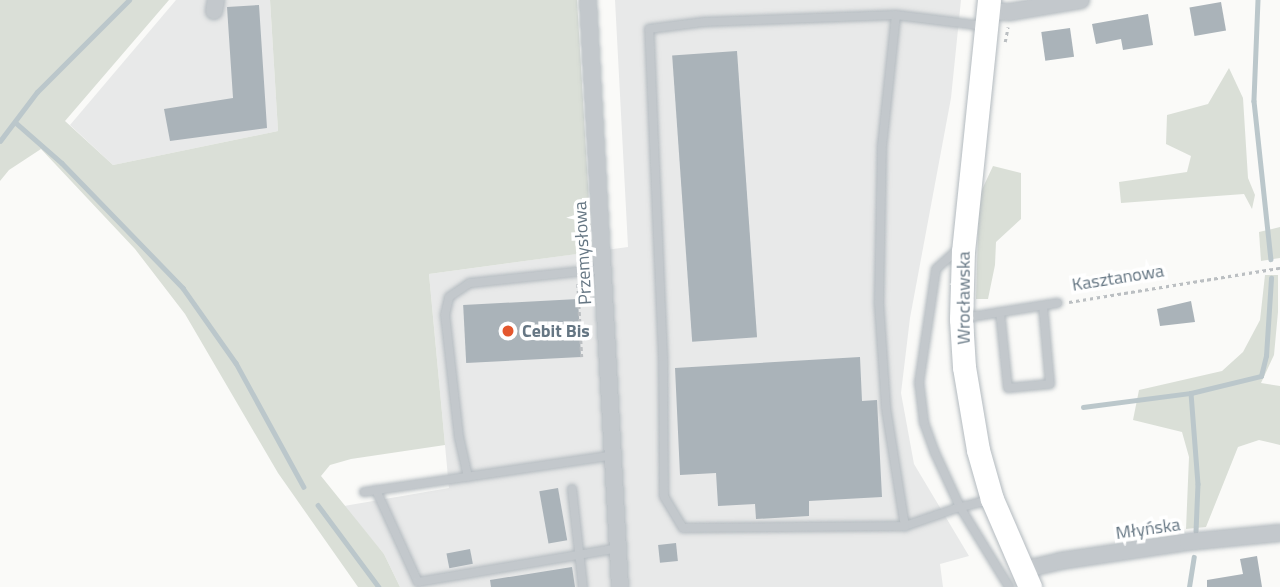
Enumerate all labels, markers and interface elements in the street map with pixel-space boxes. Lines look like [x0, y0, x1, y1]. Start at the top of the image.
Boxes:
street label: Przemysłowa [570, 201, 596, 305]
street label: Wrocławska [953, 251, 975, 345]
street label: Kasztanowa [1070, 260, 1166, 296]
place label: Cebit Bis [522, 320, 590, 342]
marker: Cebit Bis [500, 323, 516, 339]
street label: Młyńska [1114, 514, 1182, 544]

